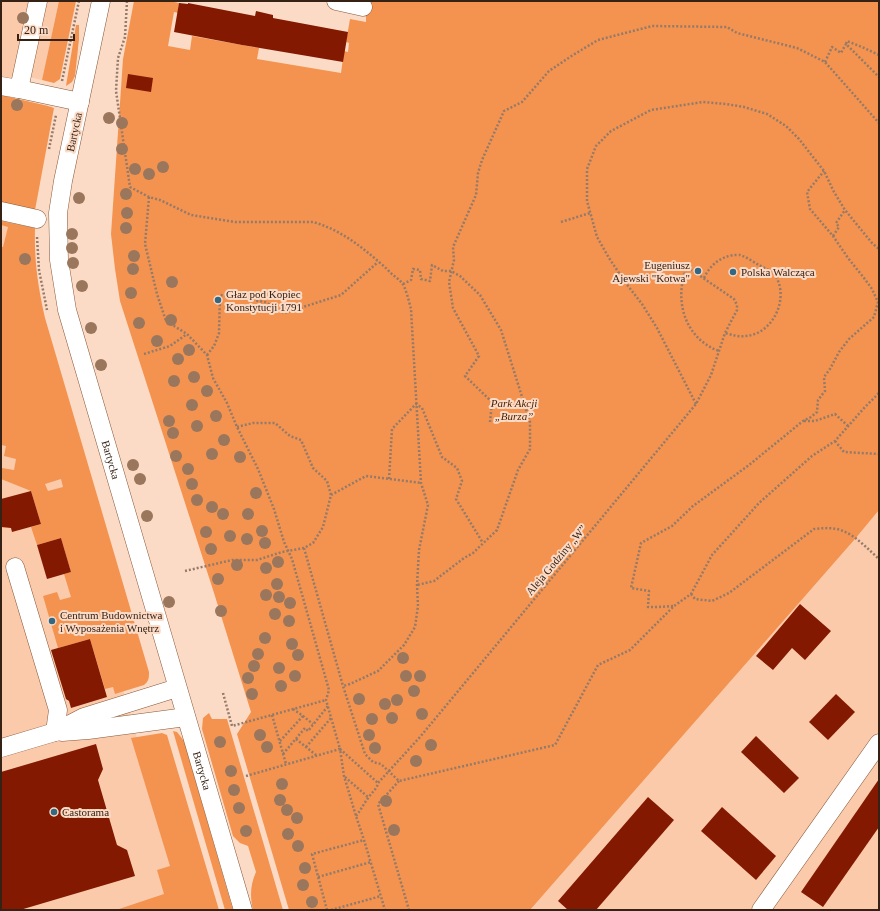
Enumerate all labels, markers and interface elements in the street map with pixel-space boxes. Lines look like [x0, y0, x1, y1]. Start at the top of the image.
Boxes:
scale bar [18, 16, 74, 42]
text: 20 m [24, 23, 49, 37]
street label: Bartycka [64, 111, 84, 153]
place label: Eugeniusz Ajewski "Kotwa" [612, 259, 690, 284]
marker: Eugeniusz Ajewski "Kotwa" [693, 266, 703, 276]
place label: Polska Walcząca [741, 266, 815, 278]
marker: Polska Walcząca [728, 267, 738, 277]
place label: Głaz pod Kopiec Konstytucji 1791 [226, 288, 302, 313]
marker: Głaz pod Kopiec Konstytucji 1791 [213, 295, 223, 305]
park label: Park Akcji „Burza” [490, 397, 537, 422]
street label: Bartycka [100, 439, 122, 481]
street label: Aleja Godziny „W” [523, 523, 589, 597]
place label: Centrum Budownictwa i Wyposażenia Wnętrz [60, 609, 162, 634]
marker: Centrum Budownictwa i Wyposażenia Wnętrz [47, 616, 57, 626]
street label: Bartycka [191, 750, 213, 791]
place label: Castorama [62, 806, 109, 818]
marker: Castorama [49, 807, 59, 817]

